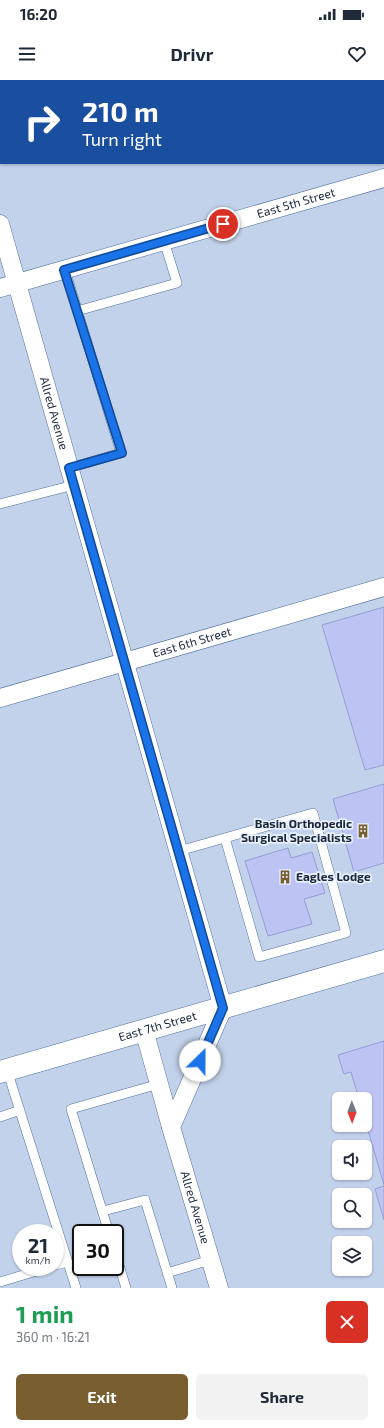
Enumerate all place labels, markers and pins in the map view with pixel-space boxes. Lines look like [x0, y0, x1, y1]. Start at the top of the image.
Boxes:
pin [206, 207, 240, 241]
place label: Basin Orthopedic Surgical Specialists [241, 816, 352, 844]
building icon: Basin Orthopedic Surgical Specialists [355, 823, 371, 839]
building icon: Eagles Lodge [277, 869, 293, 885]
place label: Eagles Lodge [296, 869, 371, 883]

